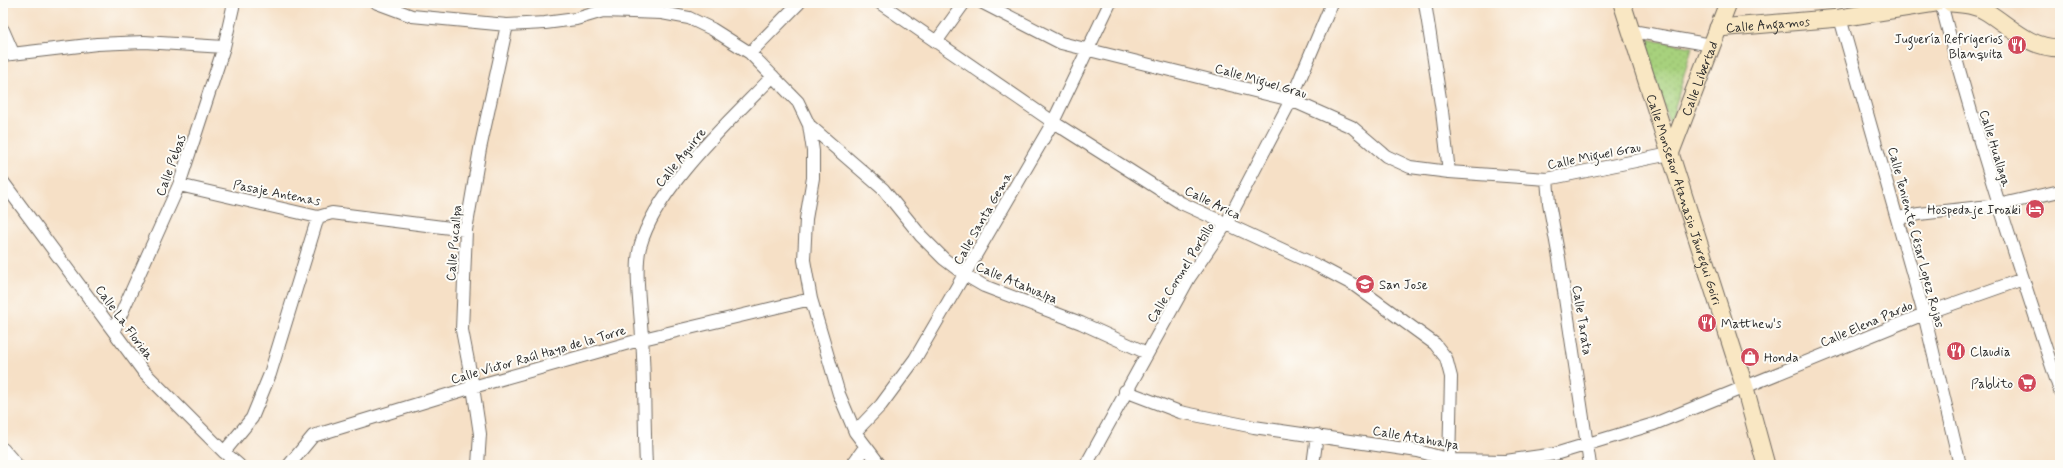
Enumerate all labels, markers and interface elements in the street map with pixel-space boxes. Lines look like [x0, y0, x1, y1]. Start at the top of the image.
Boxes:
street label: Calle Angamos [1725, 13, 1811, 37]
place label: Juguería Refrigerios Blanquita [1894, 31, 2003, 63]
restaurant icon: Juguería Refrigerios Blanquita [2006, 34, 2028, 56]
street label: Calle Libertad [1678, 39, 1722, 119]
street label: Calle Miguel Grau [1212, 60, 1309, 105]
street label: Calle Monseñor Atanasio Jáuregui Goiri [1642, 92, 1725, 307]
street label: Calle Huallaga [1975, 108, 2014, 189]
street label: Calle Aguirre [652, 125, 710, 191]
street label: Calle Pebas [152, 132, 190, 199]
street label: Calle Miguel Grau [1546, 139, 1643, 176]
street label: Calle Teniente César Lopez Rojas [1883, 145, 1948, 330]
street label: Calle Santa Gema [950, 169, 1017, 268]
street label: Pasaje Antenas [232, 177, 322, 210]
street label: Calle Arica [1182, 182, 1243, 224]
hotel icon: Hospedaje Iroaki [2024, 198, 2046, 220]
place label: Hospedaje Iroaki [1927, 202, 2021, 219]
street label: Calle Pucallpa [443, 204, 466, 282]
street label: Calle Coronel Portillo [1143, 219, 1219, 326]
street label: Calle Atahualpa [973, 258, 1060, 308]
school or university icon: San Jose [1354, 273, 1376, 295]
place label: San Jose [1379, 277, 1428, 294]
street label: Calle La Florida [91, 282, 157, 364]
street label: Calle Tarata [1568, 284, 1595, 356]
street label: Calle Elena Pardo [1818, 297, 1916, 352]
restaurant icon: Matthew's [1696, 312, 1718, 334]
place label: Matthew's [1721, 316, 1782, 333]
street label: Calle Víctor Raúl Haya de la Torre [449, 322, 628, 389]
restaurant icon: Claudia [1945, 340, 1967, 362]
place label: Claudia [1970, 344, 2011, 361]
shop icon: Honda [1739, 346, 1761, 368]
place label: Honda [1764, 350, 1799, 367]
supermarket icon: Pablito [2016, 372, 2038, 394]
place label: Pablito [1971, 376, 2013, 393]
street label: Calle Atahualpa [1371, 422, 1461, 455]

